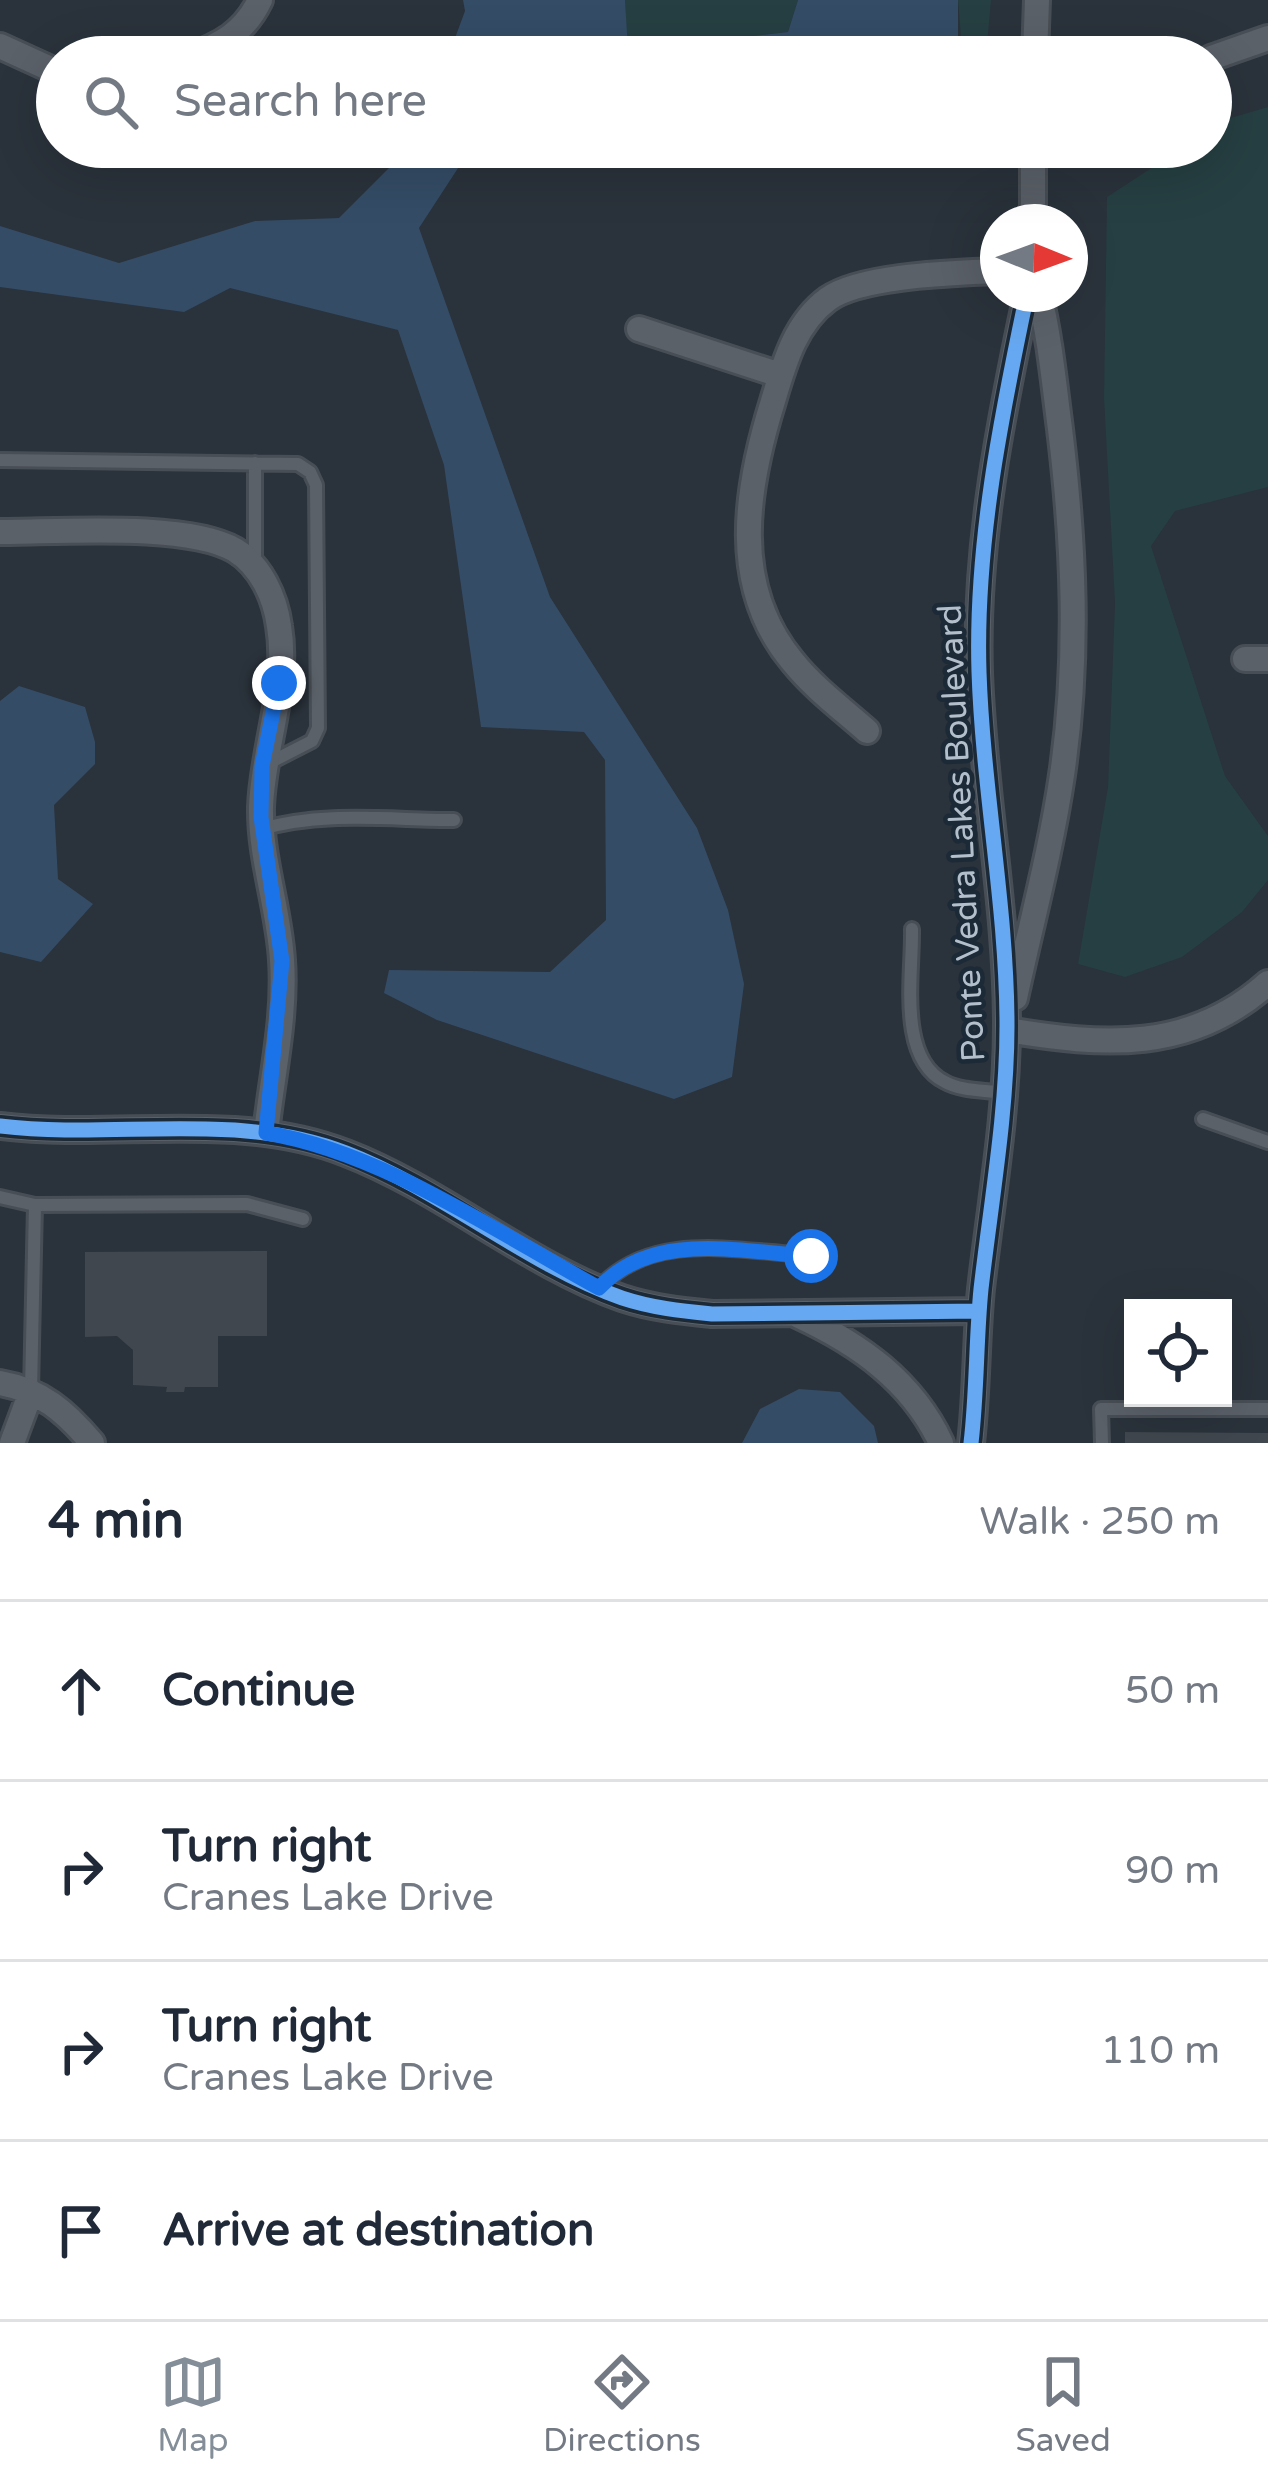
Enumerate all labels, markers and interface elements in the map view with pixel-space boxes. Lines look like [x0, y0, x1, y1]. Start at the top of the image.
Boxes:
search box [36, 36, 1232, 168]
icon: search [78, 69, 144, 135]
text: Search here [174, 75, 427, 129]
north arrow [980, 204, 1088, 312]
street label: Ponte Vedra Lakes Boulevard [931, 603, 993, 1063]
route end [252, 656, 306, 710]
route start [784, 1229, 838, 1283]
map controls [1124, 1299, 1232, 1407]
button: locate [1124, 1299, 1232, 1407]
text: 4 min [48, 1490, 184, 1552]
text: Walk · 250 m [979, 1498, 1220, 1545]
icon: ahead [48, 1658, 114, 1724]
text: Continue [162, 1664, 355, 1718]
text: 50 m [1125, 1667, 1220, 1714]
text: Turn right [162, 1820, 371, 1874]
icon: right [48, 1838, 114, 1904]
text: 90 m [1125, 1847, 1220, 1894]
text: Cranes Lake Drive [162, 1874, 494, 1921]
text: Turn right [162, 2000, 371, 2054]
icon: right [48, 2018, 114, 2084]
text: 110 m [1101, 2027, 1220, 2074]
text: Cranes Lake Drive [162, 2054, 494, 2101]
icon: arrive [48, 2198, 114, 2264]
text: Arrive at destination [162, 2204, 594, 2258]
tab: Map [157, 2349, 229, 2460]
tab: Directions [543, 2349, 701, 2460]
tab: Saved [1015, 2349, 1111, 2460]

